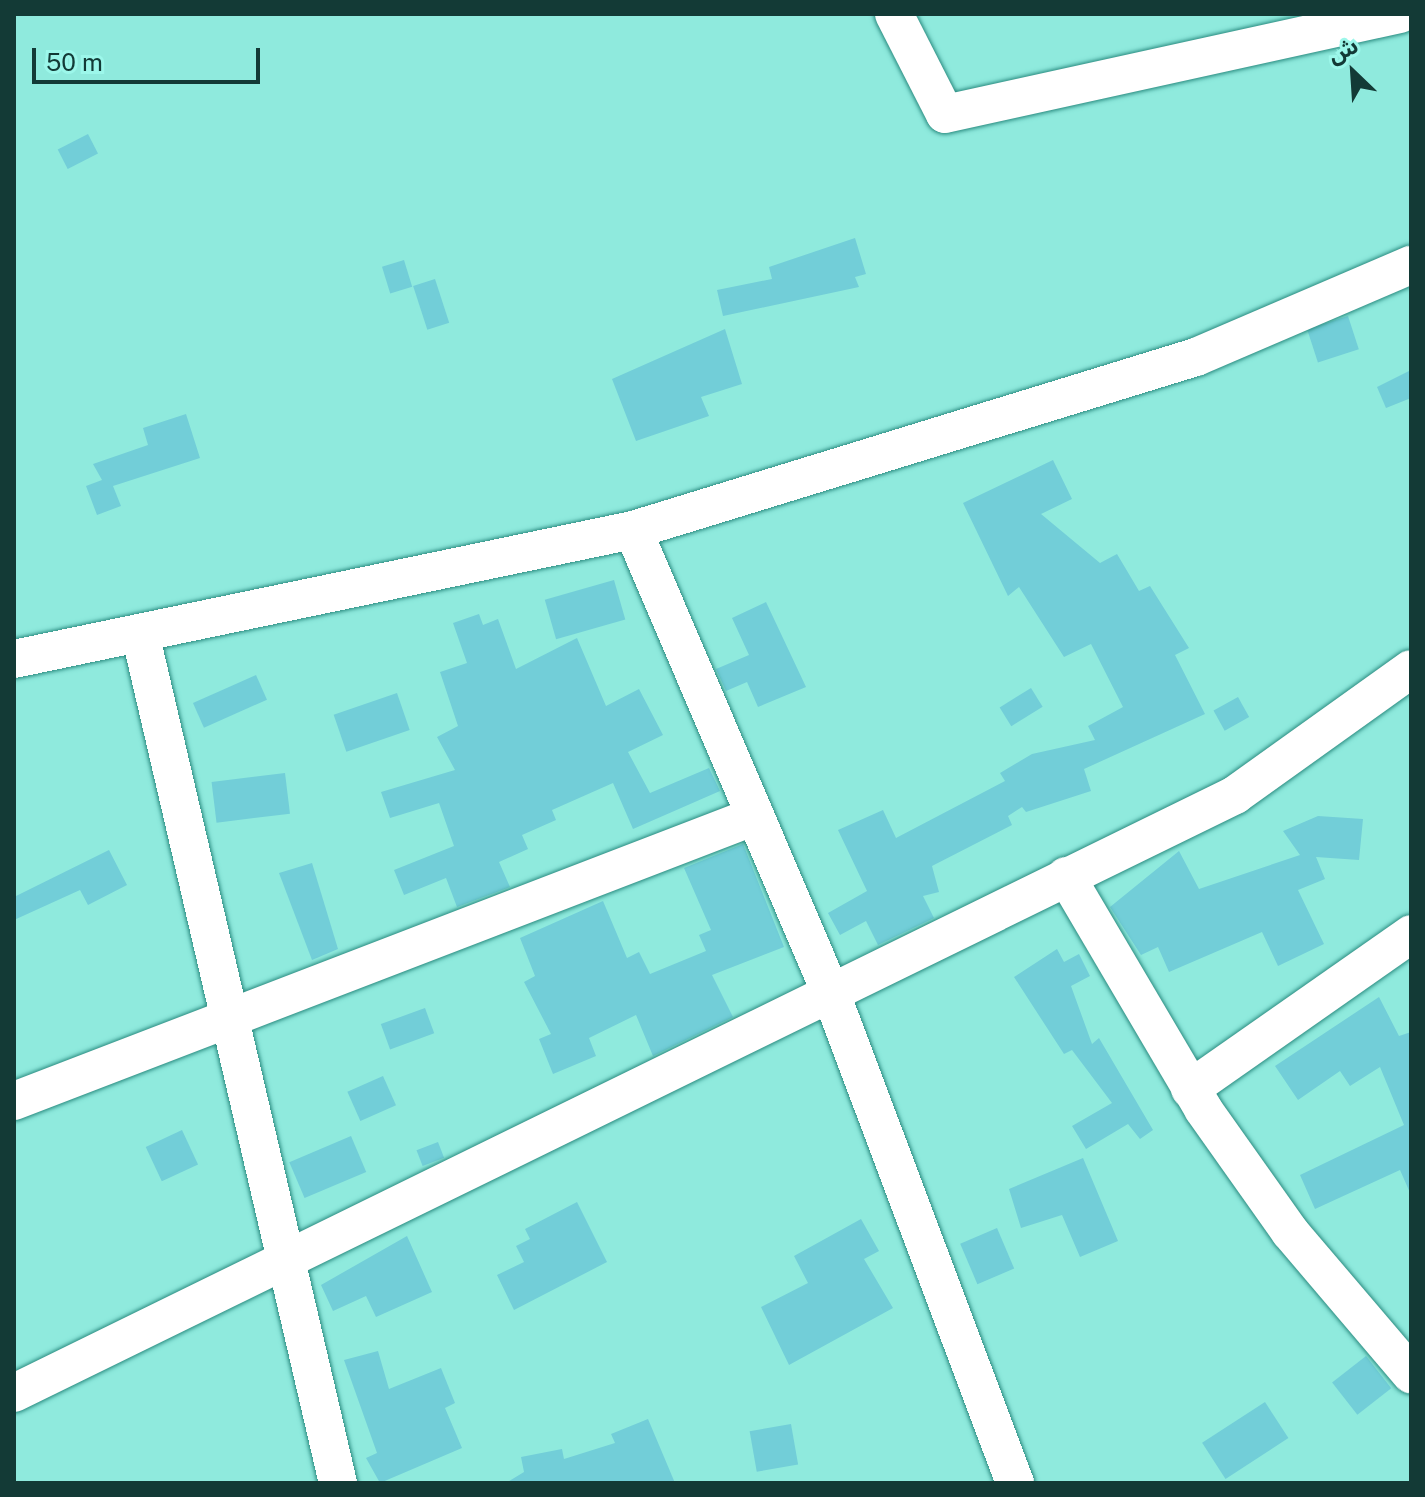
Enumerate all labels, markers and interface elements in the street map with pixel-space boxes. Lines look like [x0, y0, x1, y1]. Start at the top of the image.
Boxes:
scale bar [36, 32, 264, 82]
north arrow [1313, 32, 1393, 112]
text: ش [1324, 32, 1362, 68]
text: 50 m [46, 48, 103, 76]

